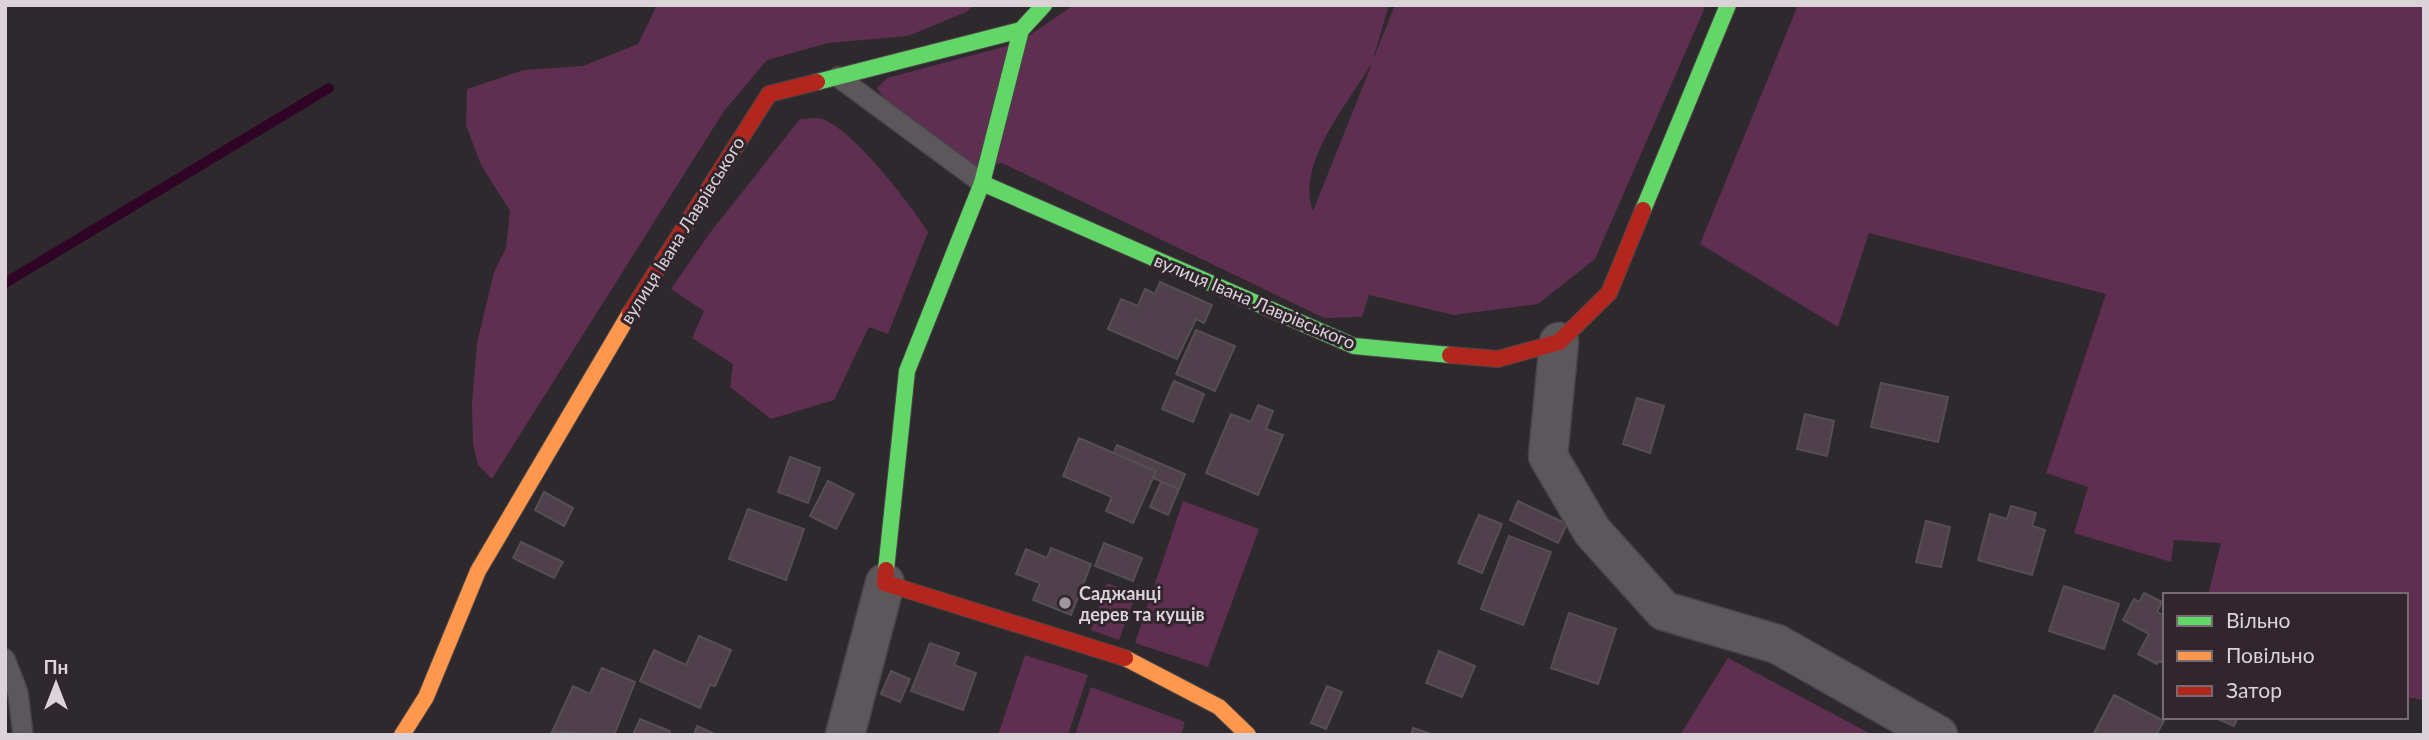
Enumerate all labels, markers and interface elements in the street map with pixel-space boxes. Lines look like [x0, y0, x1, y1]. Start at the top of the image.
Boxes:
street label: вулиця Івана Лаврівського [615, 132, 749, 328]
street label: вулиця Івана Лаврівського [1151, 249, 1359, 353]
place label: Саджанці дерев та кущів [1079, 582, 1205, 625]
legend [2163, 593, 2408, 719]
marker: Саджанці дерев та кущів [1057, 595, 1073, 611]
text: Вільно [2226, 607, 2291, 632]
text: Повільно [2226, 642, 2315, 667]
north arrow [21, 649, 91, 719]
text: Пн [44, 655, 68, 678]
text: Затор [2226, 677, 2282, 702]

